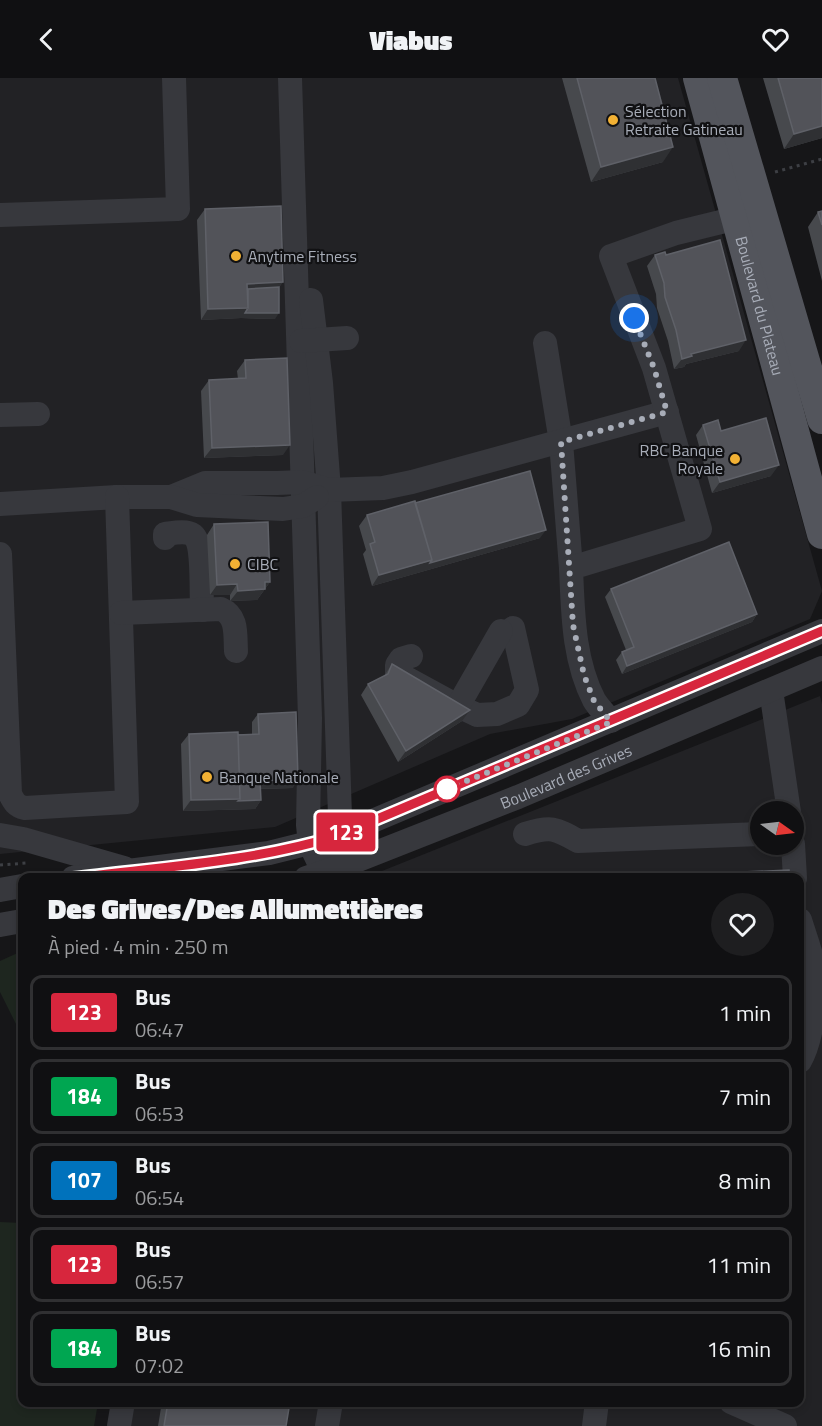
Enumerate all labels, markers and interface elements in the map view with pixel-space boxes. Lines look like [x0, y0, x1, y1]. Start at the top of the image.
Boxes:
text: Viabus [370, 19, 452, 60]
icon: back [30, 23, 63, 56]
icon: heart [759, 23, 792, 56]
place label: Sélection Retraite Gatineau [625, 99, 743, 141]
marker: Sélection Retraite Gatineau [606, 113, 620, 127]
street label: Boulevard du Plateau [730, 233, 790, 378]
place label: Anytime Fitness [248, 244, 357, 268]
marker: Anytime Fitness [229, 249, 243, 263]
your location [619, 303, 649, 333]
place label: RBC Banque Royale [640, 438, 723, 480]
marker: RBC Banque Royale [728, 452, 742, 466]
place label: CIBC [247, 552, 278, 576]
marker: CIBC [228, 557, 242, 571]
street label: Boulevard des Grives [496, 738, 635, 815]
place label: Banque Nationale [219, 765, 339, 789]
marker: Banque Nationale [200, 770, 214, 784]
unlabelled marker [434, 776, 460, 802]
north arrow [750, 801, 804, 855]
map controls [750, 801, 804, 855]
line badge: 123 [312, 812, 380, 852]
text: 123 [328, 816, 364, 848]
text: Des Grives/Des Allumettières [48, 887, 423, 930]
button: heart [711, 893, 774, 956]
text: À pied · 4 min · 250 m [48, 931, 228, 962]
text: Bus [135, 980, 171, 1014]
text: 123 [66, 996, 102, 1028]
text: 1 min [719, 996, 771, 1030]
text: 06:47 [135, 1014, 184, 1045]
text: Bus [135, 1064, 171, 1098]
text: 184 [66, 1080, 102, 1112]
text: 7 min [719, 1080, 771, 1114]
text: 06:53 [135, 1098, 184, 1129]
text: Bus [135, 1148, 171, 1182]
text: 107 [66, 1164, 102, 1196]
text: 8 min [719, 1164, 771, 1198]
text: 06:54 [135, 1182, 184, 1213]
text: Bus [135, 1232, 171, 1266]
text: 123 [66, 1248, 102, 1280]
text: 11 min [706, 1248, 771, 1282]
text: 06:57 [135, 1266, 184, 1297]
text: Bus [135, 1316, 171, 1350]
text: 184 [66, 1332, 102, 1364]
text: 16 min [706, 1332, 771, 1366]
text: 07:02 [135, 1350, 184, 1381]

